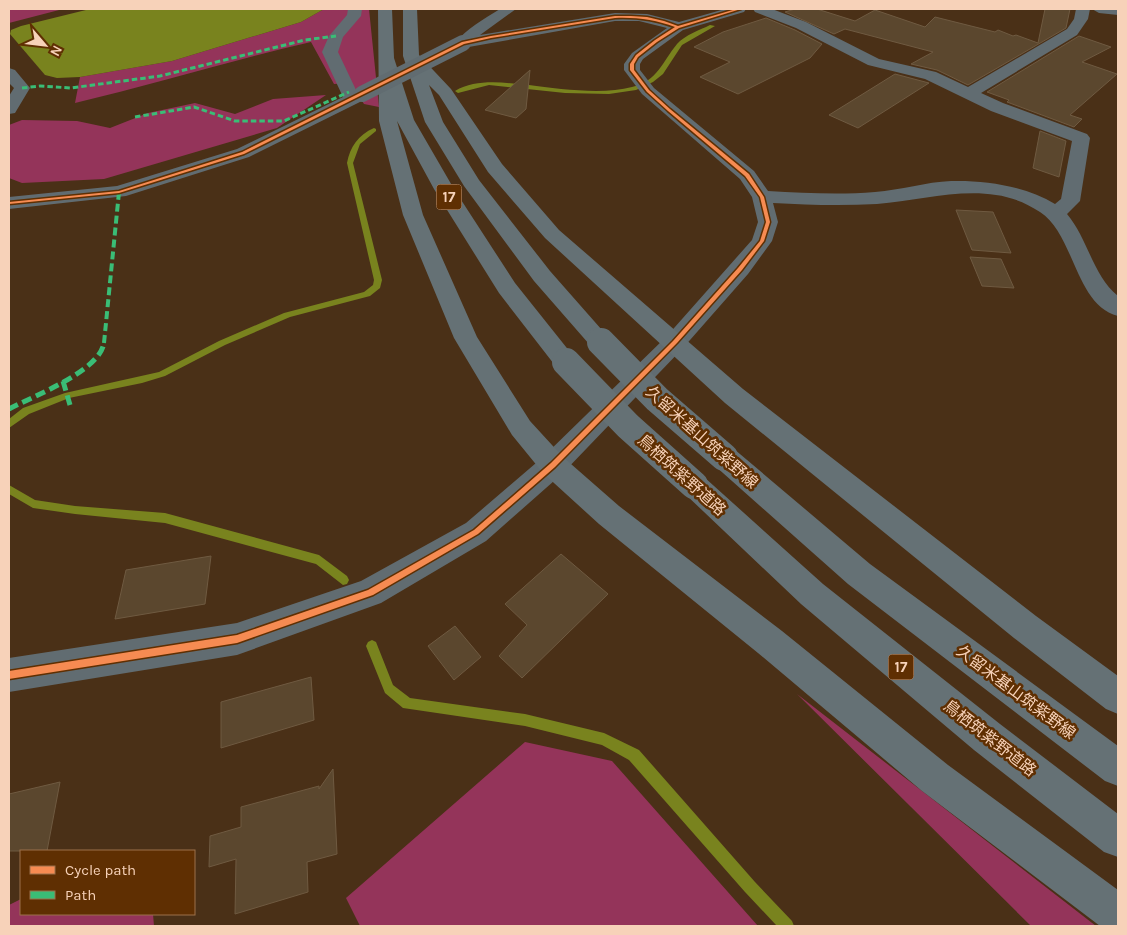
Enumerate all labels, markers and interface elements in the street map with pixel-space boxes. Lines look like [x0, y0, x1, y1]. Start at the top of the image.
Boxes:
north arrow [20, 20, 70, 70]
text: N [46, 42, 66, 59]
road number: 17 [436, 184, 462, 210]
street label: 久留米基山筑紫野線 [642, 382, 762, 492]
street label: 鳥栖筑紫野道路 [634, 430, 730, 520]
street label: 久留米基山筑紫野線 [953, 641, 1079, 743]
road number: 17 [888, 654, 914, 680]
street label: 鳥栖筑紫野道路 [940, 696, 1040, 780]
legend [20, 850, 195, 915]
text: Cycle path [65, 861, 136, 879]
text: Path [65, 886, 96, 904]

